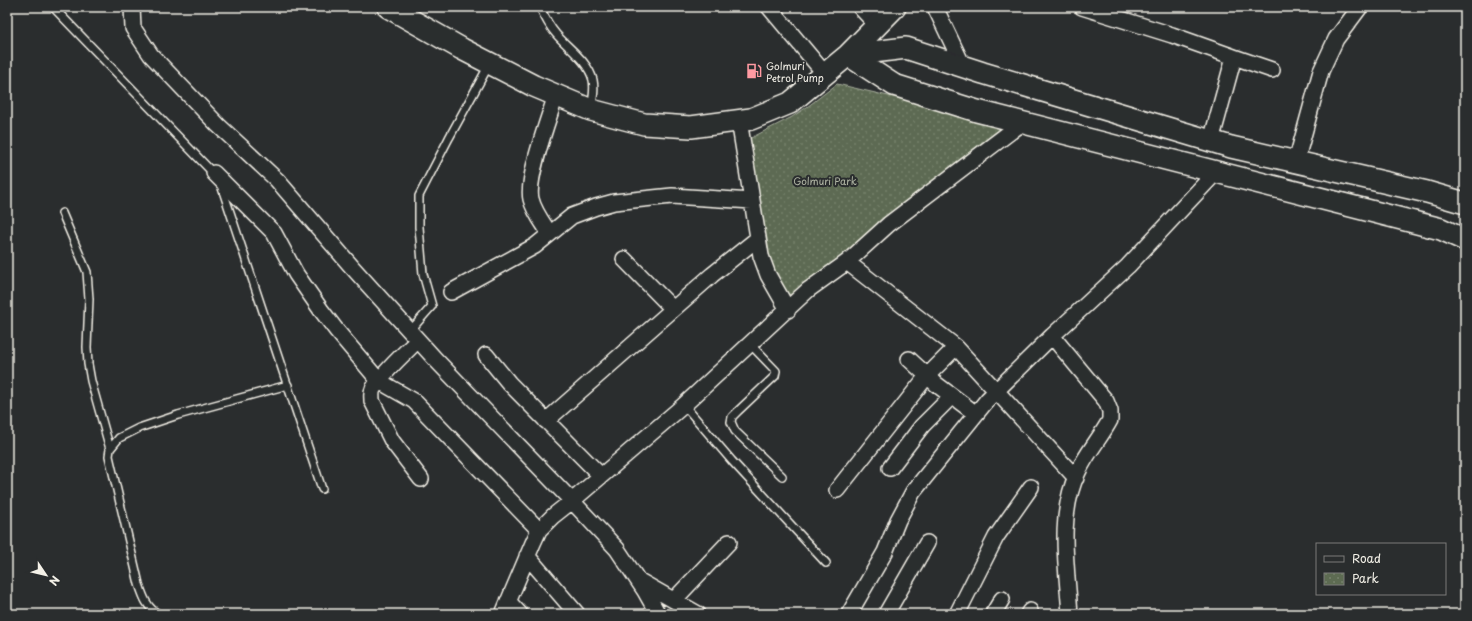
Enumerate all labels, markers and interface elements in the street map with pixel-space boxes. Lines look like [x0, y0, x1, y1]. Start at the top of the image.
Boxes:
place label: Golmuri Petrol Pump [766, 58, 824, 85]
fuel station icon: Golmuri Petrol Pump [745, 62, 763, 80]
park label: Golmuri Park [793, 173, 857, 188]
legend [1316, 543, 1446, 595]
text: Road [1352, 549, 1381, 567]
north arrow [26, 555, 66, 595]
text: Park [1352, 569, 1379, 587]
text: N [45, 573, 64, 590]

